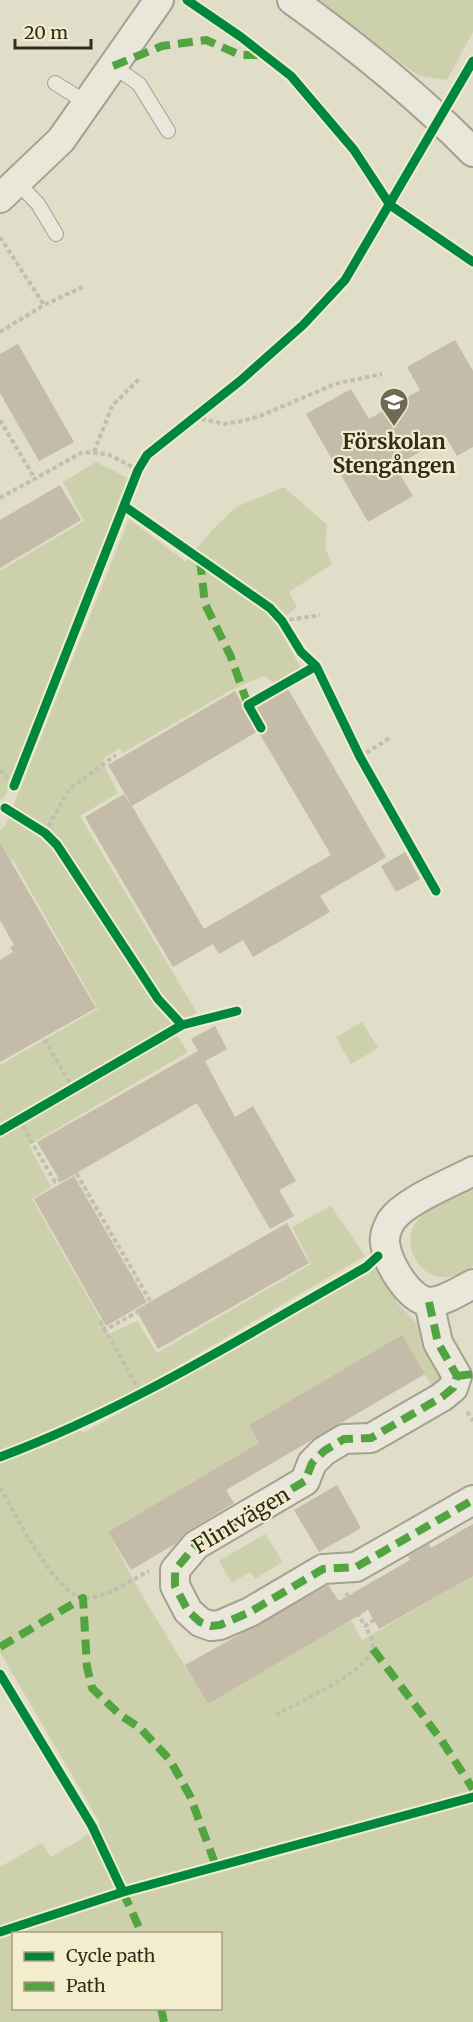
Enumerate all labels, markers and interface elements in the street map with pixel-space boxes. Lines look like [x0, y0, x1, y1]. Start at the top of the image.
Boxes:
scale bar [15, 12, 92, 50]
text: 20 m [24, 21, 68, 44]
school or university icon: Förskolan Stengången [378, 386, 410, 428]
place label: Förskolan Stengången [332, 428, 456, 479]
street label: Flintvägen [187, 1480, 295, 1560]
legend [12, 1932, 222, 2010]
text: Cycle path [66, 1944, 156, 1967]
text: Path [66, 1974, 106, 1997]

